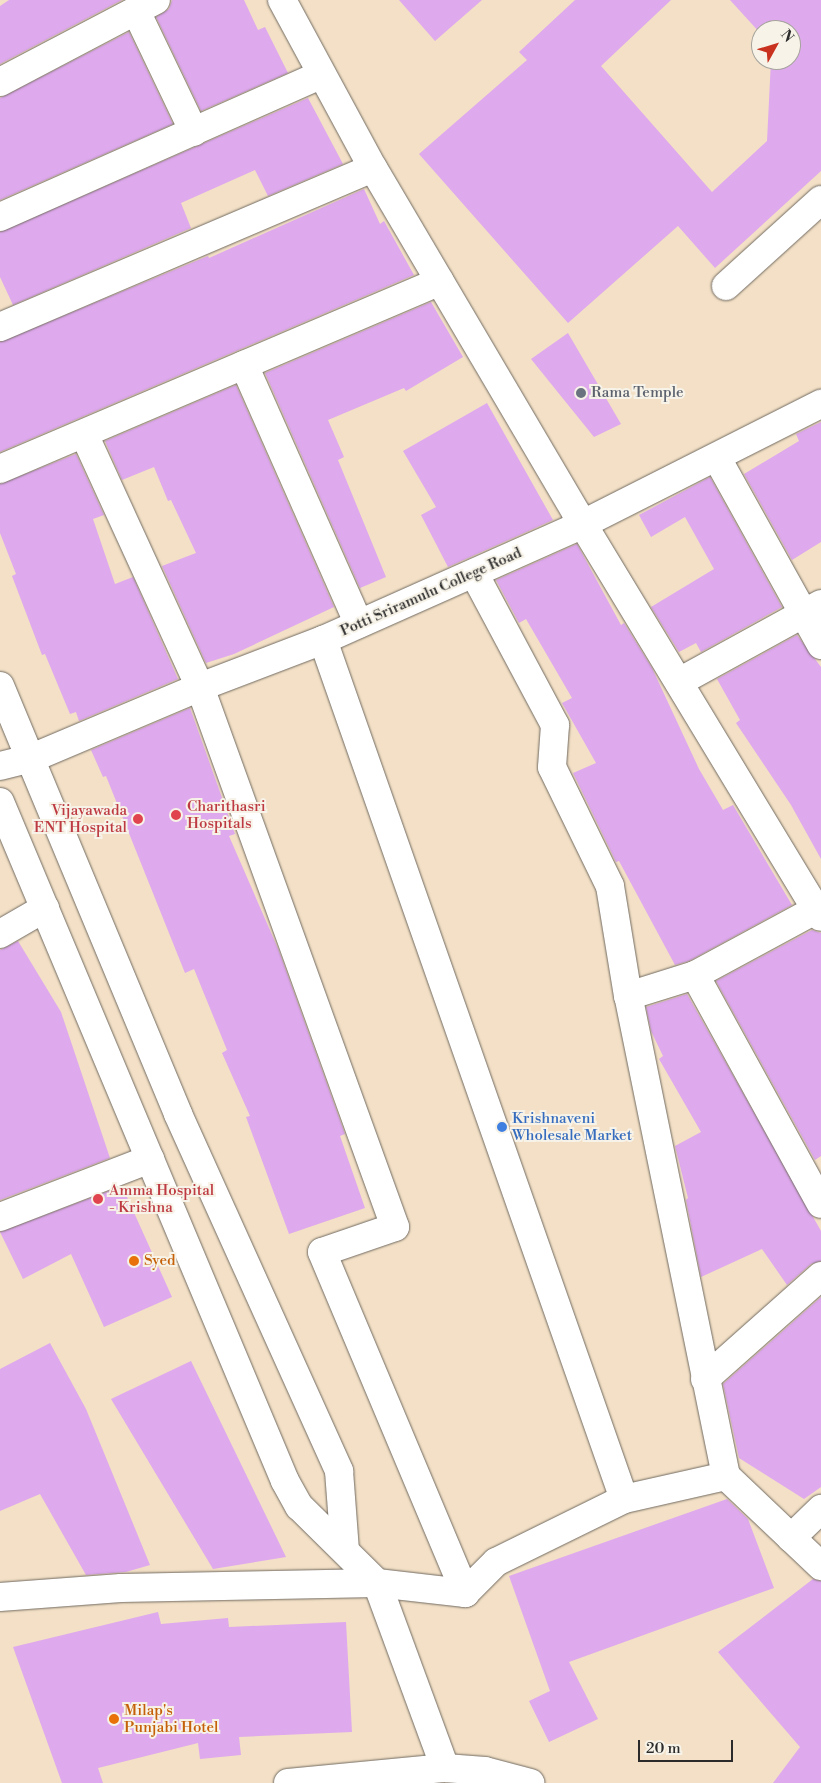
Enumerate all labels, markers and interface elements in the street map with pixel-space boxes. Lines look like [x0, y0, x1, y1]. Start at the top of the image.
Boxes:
north arrow [751, 20, 801, 70]
text: N [776, 26, 797, 46]
place label: Rama Temple [591, 384, 684, 402]
marker: Rama Temple [575, 387, 587, 399]
street label: Potti Sriramulu College Road [338, 544, 524, 640]
place label: Charithasri Hospitals [187, 797, 266, 832]
place label: Vijayawada ENT Hospital [34, 801, 127, 836]
marker: Charithasri Hospitals [169, 808, 183, 822]
marker: Vijayawada ENT Hospital [131, 812, 145, 826]
place label: Krishnaveni Wholesale Market [512, 1109, 632, 1144]
marker: Krishnaveni Wholesale Market [496, 1121, 508, 1133]
place label: Amma Hospital - Krishna [109, 1181, 214, 1216]
marker: Amma Hospital - Krishna [91, 1192, 105, 1206]
place label: Syed [144, 1252, 176, 1270]
marker: Syed [128, 1255, 140, 1267]
place label: Milap's Punjabi Hotel [124, 1701, 219, 1736]
marker: Milap's Punjabi Hotel [108, 1713, 120, 1725]
scale bar [641, 1730, 736, 1762]
text: 20 m [646, 1739, 681, 1758]

